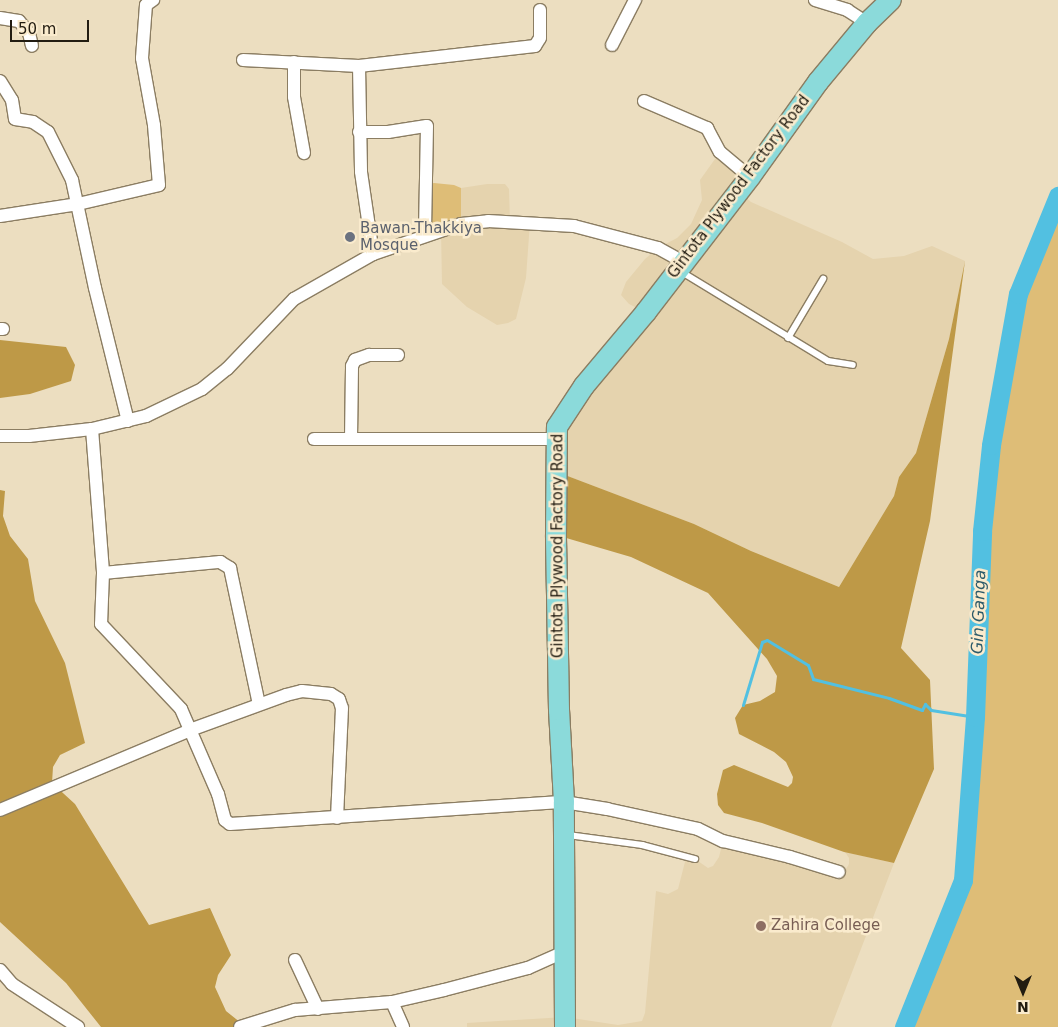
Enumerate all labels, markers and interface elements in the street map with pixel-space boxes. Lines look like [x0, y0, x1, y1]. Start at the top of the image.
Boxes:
scale bar [12, 10, 91, 42]
text: 50 m [18, 20, 56, 38]
street label: Gintota Plywood Factory Road [664, 92, 814, 282]
place label: Bawan-Thakkiya Mosque [360, 219, 482, 254]
marker: Bawan-Thakkiya Mosque [344, 231, 356, 243]
street label: Gintota Plywood Factory Road [549, 434, 567, 658]
water label: Gin Ganga [968, 570, 990, 654]
place label: Zahira College [771, 917, 880, 935]
marker: Zahira College [755, 920, 767, 932]
north arrow [998, 967, 1048, 1017]
text: N [1017, 999, 1029, 1015]

